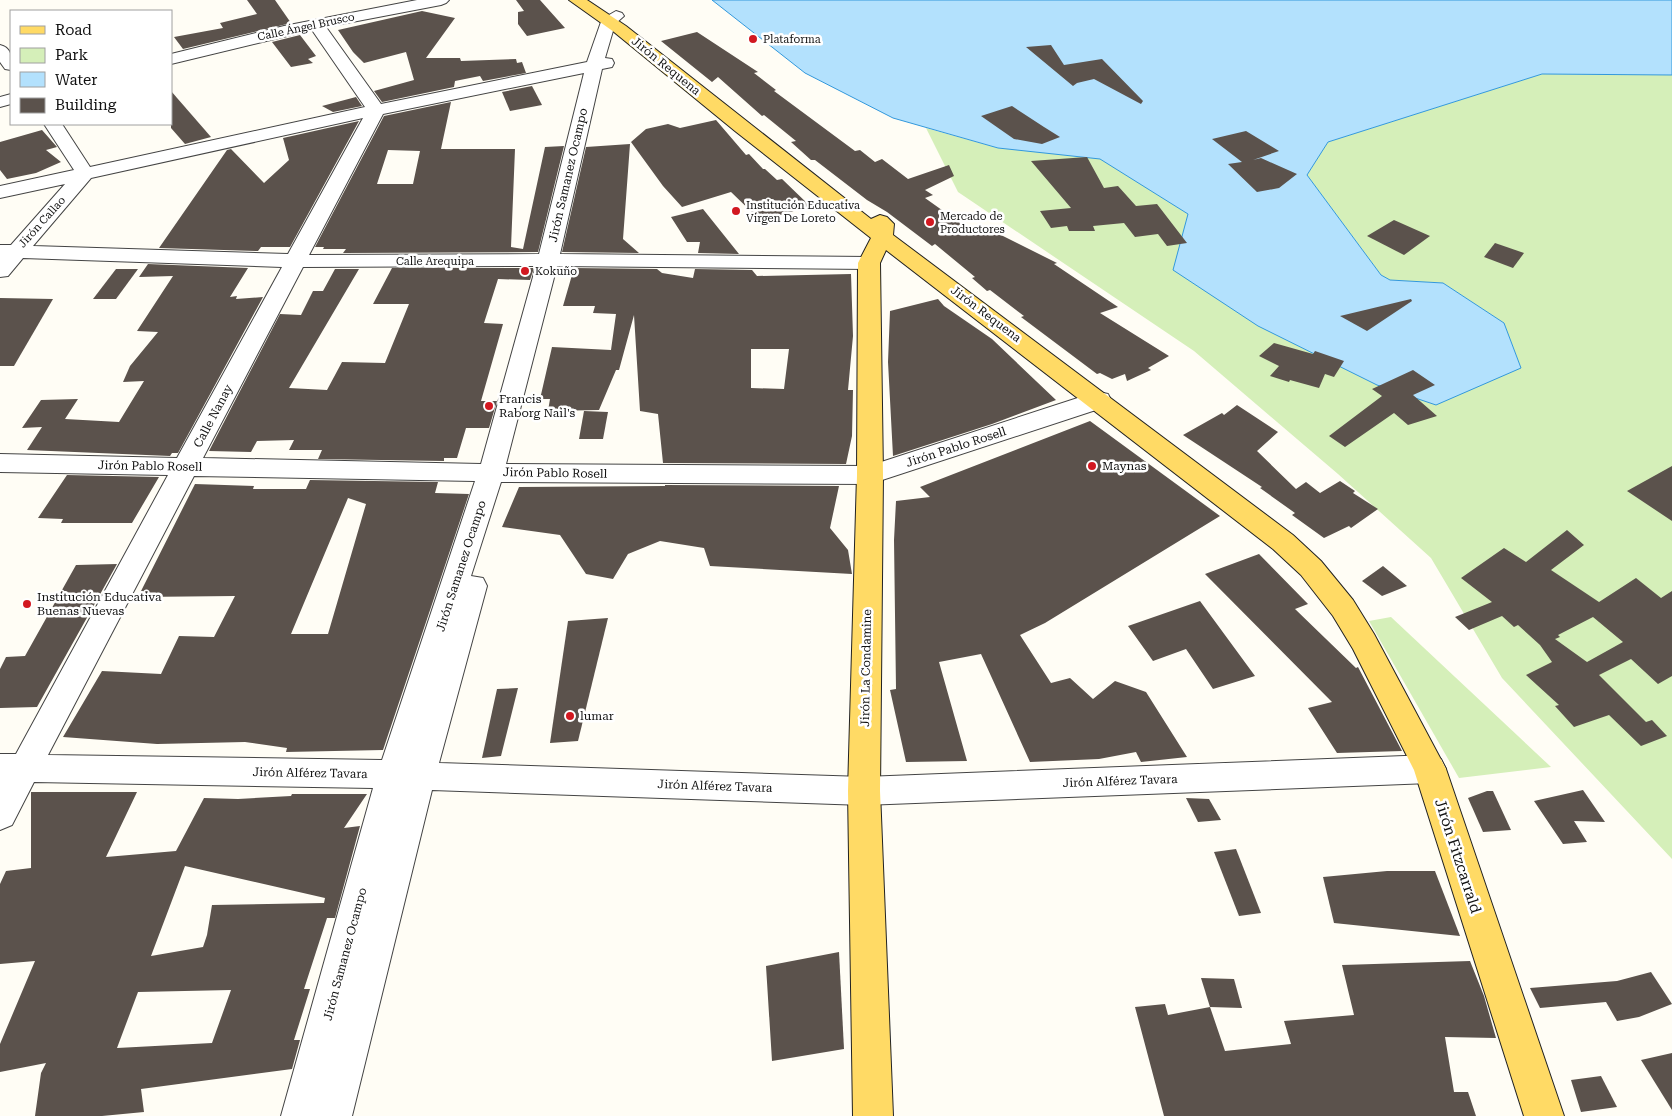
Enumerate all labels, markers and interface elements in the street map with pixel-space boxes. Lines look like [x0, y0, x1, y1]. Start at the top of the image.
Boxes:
street label: Calle Ángel Brusco [256, 9, 356, 44]
legend [10, 10, 172, 125]
text: Road [55, 21, 92, 39]
marker: Plataforma [747, 33, 759, 45]
place label: Plataforma [763, 33, 821, 46]
street label: Jirón Requena [629, 34, 704, 98]
text: Park [55, 46, 89, 64]
text: Water [55, 71, 97, 89]
text: Building [55, 96, 117, 114]
street label: Jirón Samanez Ocampo [546, 107, 590, 243]
street label: Jirón Callao [16, 194, 68, 250]
place label: Institución Educativa Virgen De Loreto [746, 199, 860, 225]
marker: Institución Educativa Virgen De Loreto [730, 205, 742, 217]
place label: Mercado de Productores [940, 210, 1005, 236]
marker: Mercado de Productores [924, 216, 936, 228]
street label: Calle Arequipa [396, 255, 474, 268]
marker: Kokuño [519, 265, 531, 277]
place label: Kokuño [535, 265, 577, 278]
street label: Jirón Requena [948, 283, 1024, 345]
street label: Calle Nanay [191, 381, 236, 450]
place label: Francis Raborg Nail's [499, 392, 575, 420]
marker: Francis Raborg Nail's [483, 400, 495, 412]
street label: Jirón Pablo Rosell [904, 424, 1008, 470]
street label: Jirón Pablo Rosell [98, 458, 203, 474]
place label: Maynas [1102, 459, 1147, 473]
marker: Maynas [1086, 460, 1098, 472]
street label: Jirón Pablo Rosell [503, 465, 608, 481]
street label: Jirón Samanez Ocampo [433, 499, 489, 633]
place label: Institución Educativa Buenas Nuevas [37, 590, 162, 618]
marker: Institución Educativa Buenas Nuevas [21, 598, 33, 610]
street label: Jirón La Condamine [858, 609, 874, 727]
place label: lumar [580, 709, 614, 723]
marker: lumar [564, 710, 576, 722]
street label: Jirón Alférez Tavara [252, 765, 368, 781]
street label: Jirón Alférez Tavara [1062, 772, 1178, 790]
street label: Jirón Alférez Tavara [657, 777, 773, 795]
street label: Jirón Fitzcarrald [1431, 796, 1485, 916]
street label: Jirón Samanez Ocampo [321, 886, 369, 1022]

